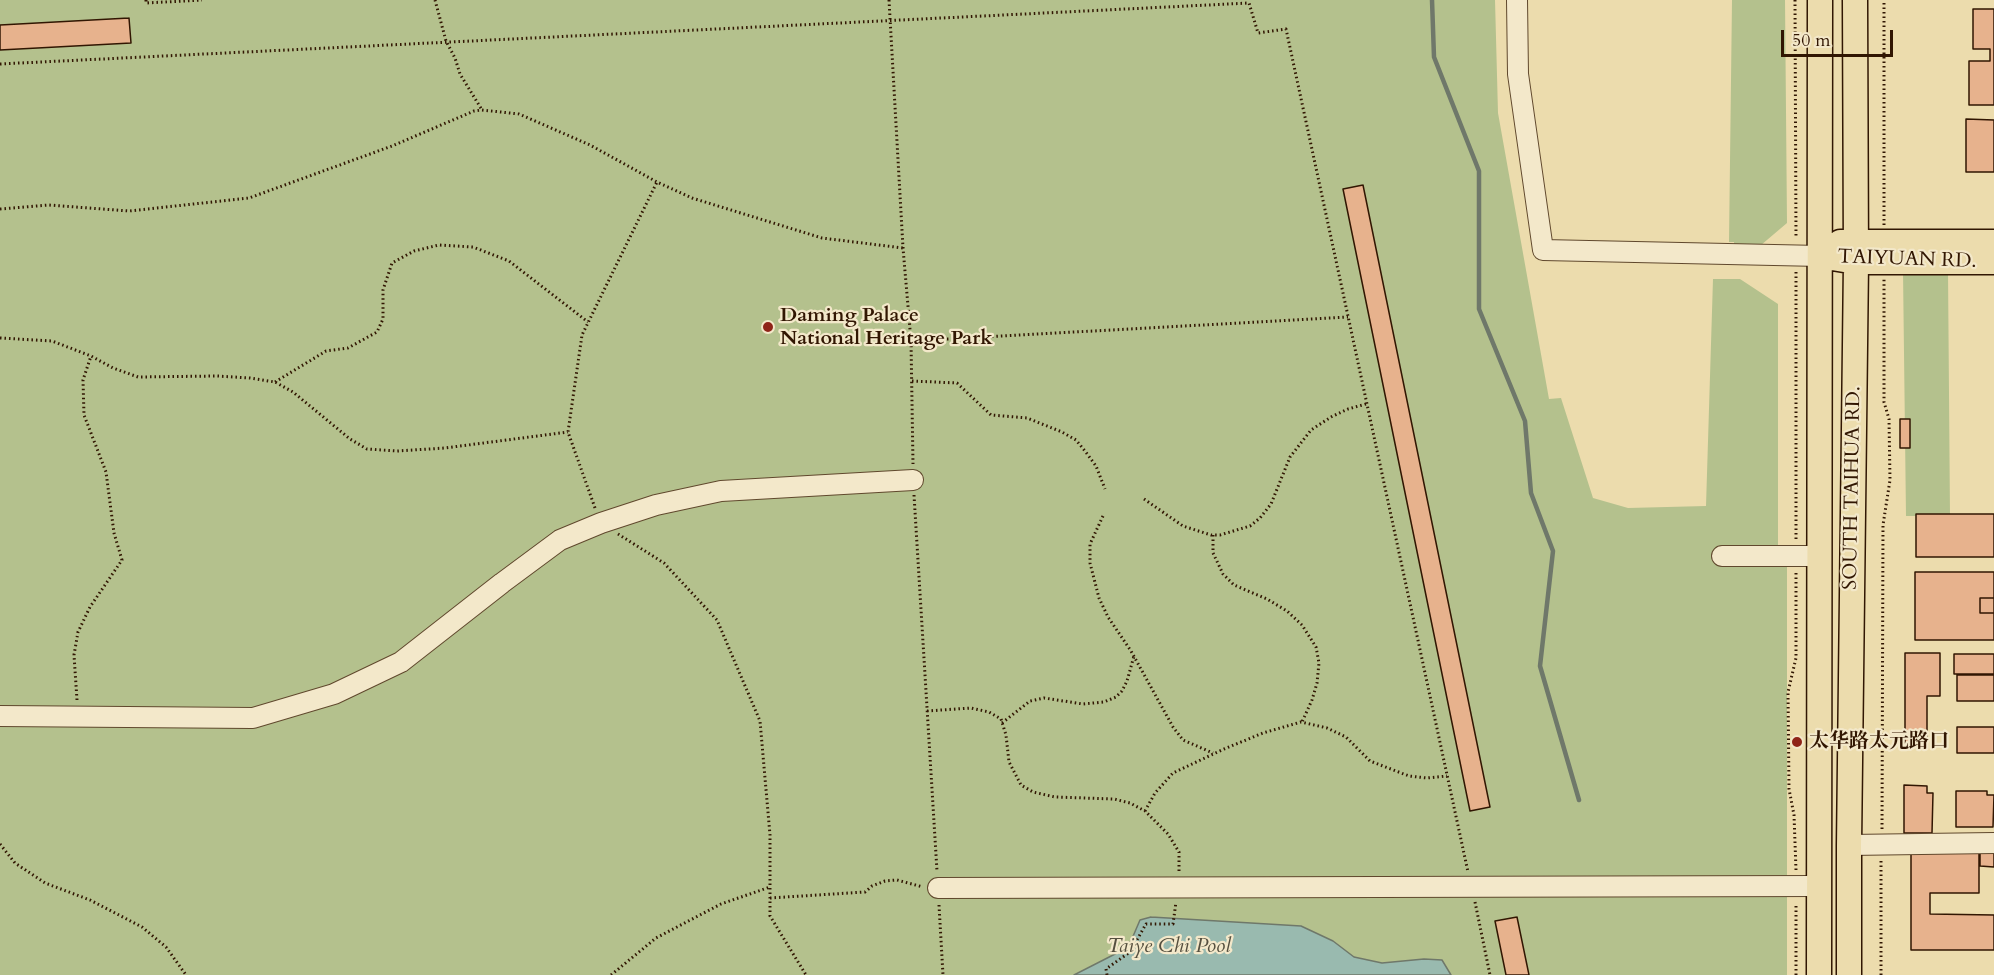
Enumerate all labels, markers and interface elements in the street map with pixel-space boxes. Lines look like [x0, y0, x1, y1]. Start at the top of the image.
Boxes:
scale bar [1784, 18, 1896, 56]
text: 50 m [1792, 28, 1831, 53]
street label: TAIYUAN RD. [1837, 246, 1977, 274]
place label: Daming Palace National Heritage Park [780, 304, 993, 351]
marker: Daming Palace National Heritage Park [761, 320, 775, 334]
street label: SOUTH TAIHUA RD. [1839, 386, 1867, 590]
place label: 太华路太元路口 [1809, 730, 1949, 754]
marker: 太华路太元路口 [1790, 735, 1804, 749]
water label: Taiye Chi Pool [1107, 934, 1231, 960]

